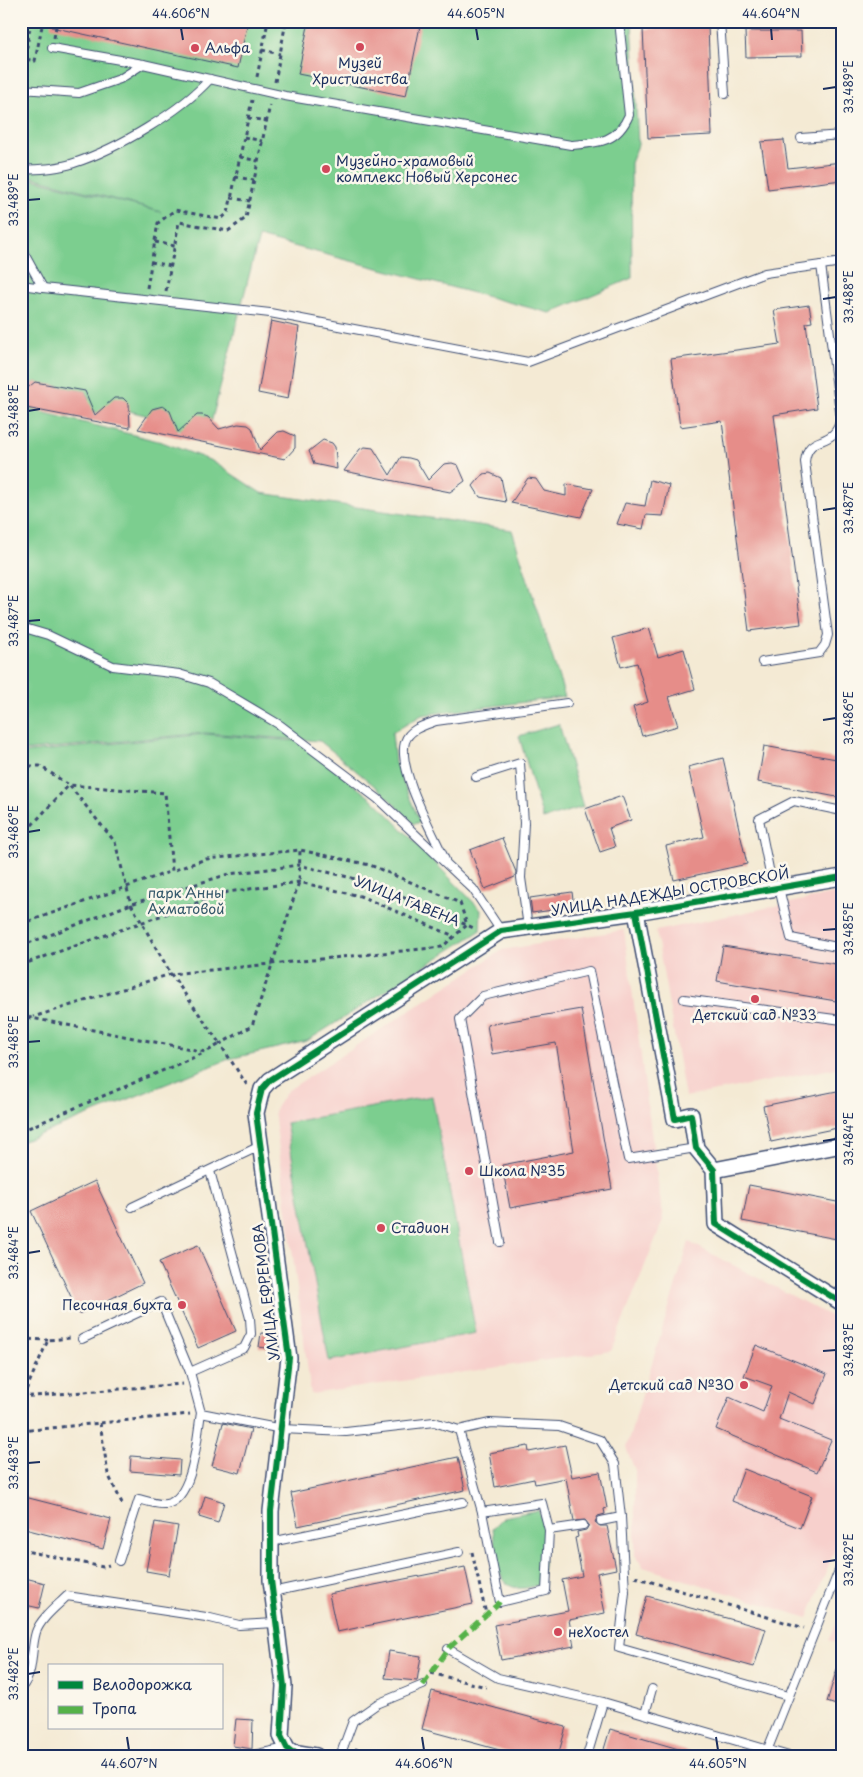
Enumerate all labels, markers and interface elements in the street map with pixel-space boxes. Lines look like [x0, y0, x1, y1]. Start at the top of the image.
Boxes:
text: 44.606°N [152, 4, 210, 22]
text: 44.605°N [447, 4, 505, 22]
text: 44.604°N [742, 4, 800, 22]
place label: Альфа [205, 37, 250, 58]
marker: Музей Христианства [354, 41, 366, 53]
marker: Альфа [189, 42, 201, 54]
place label: Музей Христианства [312, 52, 408, 89]
text: 33.489°E [839, 60, 857, 114]
place label: Музейно-храмовый комплекс Новый Херсонес [336, 150, 518, 187]
marker: Музейно-храмовый комплекс Новый Херсонес [320, 163, 332, 175]
text: 33.489°E [4, 173, 22, 227]
text: 33.488°E [839, 270, 857, 324]
text: 33.488°E [4, 384, 22, 438]
text: 33.487°E [839, 482, 857, 534]
text: 33.487°E [4, 595, 22, 647]
text: 33.486°E [839, 691, 857, 745]
text: 33.486°E [4, 805, 22, 859]
street label: УЛИЦА НАДЕЖДЫ ОСТРОВСКОЙ [549, 862, 791, 921]
street label: УЛИЦА ГАВЕНА [351, 870, 463, 931]
park label: парк Анны Ахматовой [147, 882, 225, 919]
text: 33.485°E [839, 902, 857, 956]
marker: Детский сад №33 [749, 993, 761, 1005]
place label: Детский сад №33 [692, 1004, 817, 1025]
text: 33.485°E [4, 1015, 22, 1069]
text: 33.484°E [839, 1112, 857, 1166]
place label: Школа №35 [479, 1160, 565, 1181]
marker: Школа №35 [463, 1165, 475, 1177]
place label: Стадион [391, 1217, 449, 1238]
street label: УЛИЦА ЕФРЕМОВА [247, 1222, 284, 1362]
marker: Стадион [375, 1222, 387, 1234]
text: 33.484°E [4, 1226, 22, 1280]
place label: Песочная бухта [62, 1294, 172, 1315]
marker: Песочная бухта [176, 1299, 188, 1311]
text: 33.483°E [839, 1323, 857, 1377]
place label: Детский сад №30 [608, 1374, 734, 1395]
marker: Детский сад №30 [738, 1379, 750, 1391]
text: 33.483°E [4, 1436, 22, 1490]
text: 33.482°E [839, 1533, 857, 1587]
place label: неХостел [568, 1621, 629, 1642]
marker: неХостел [552, 1626, 564, 1638]
text: 33.482°E [4, 1647, 22, 1701]
legend [48, 1664, 222, 1730]
text: Велодорожка [92, 1672, 193, 1695]
text: Тропа [92, 1696, 137, 1719]
text: 44.607°N [100, 1754, 158, 1772]
text: 44.606°N [395, 1754, 453, 1772]
text: 44.605°N [689, 1754, 747, 1772]

